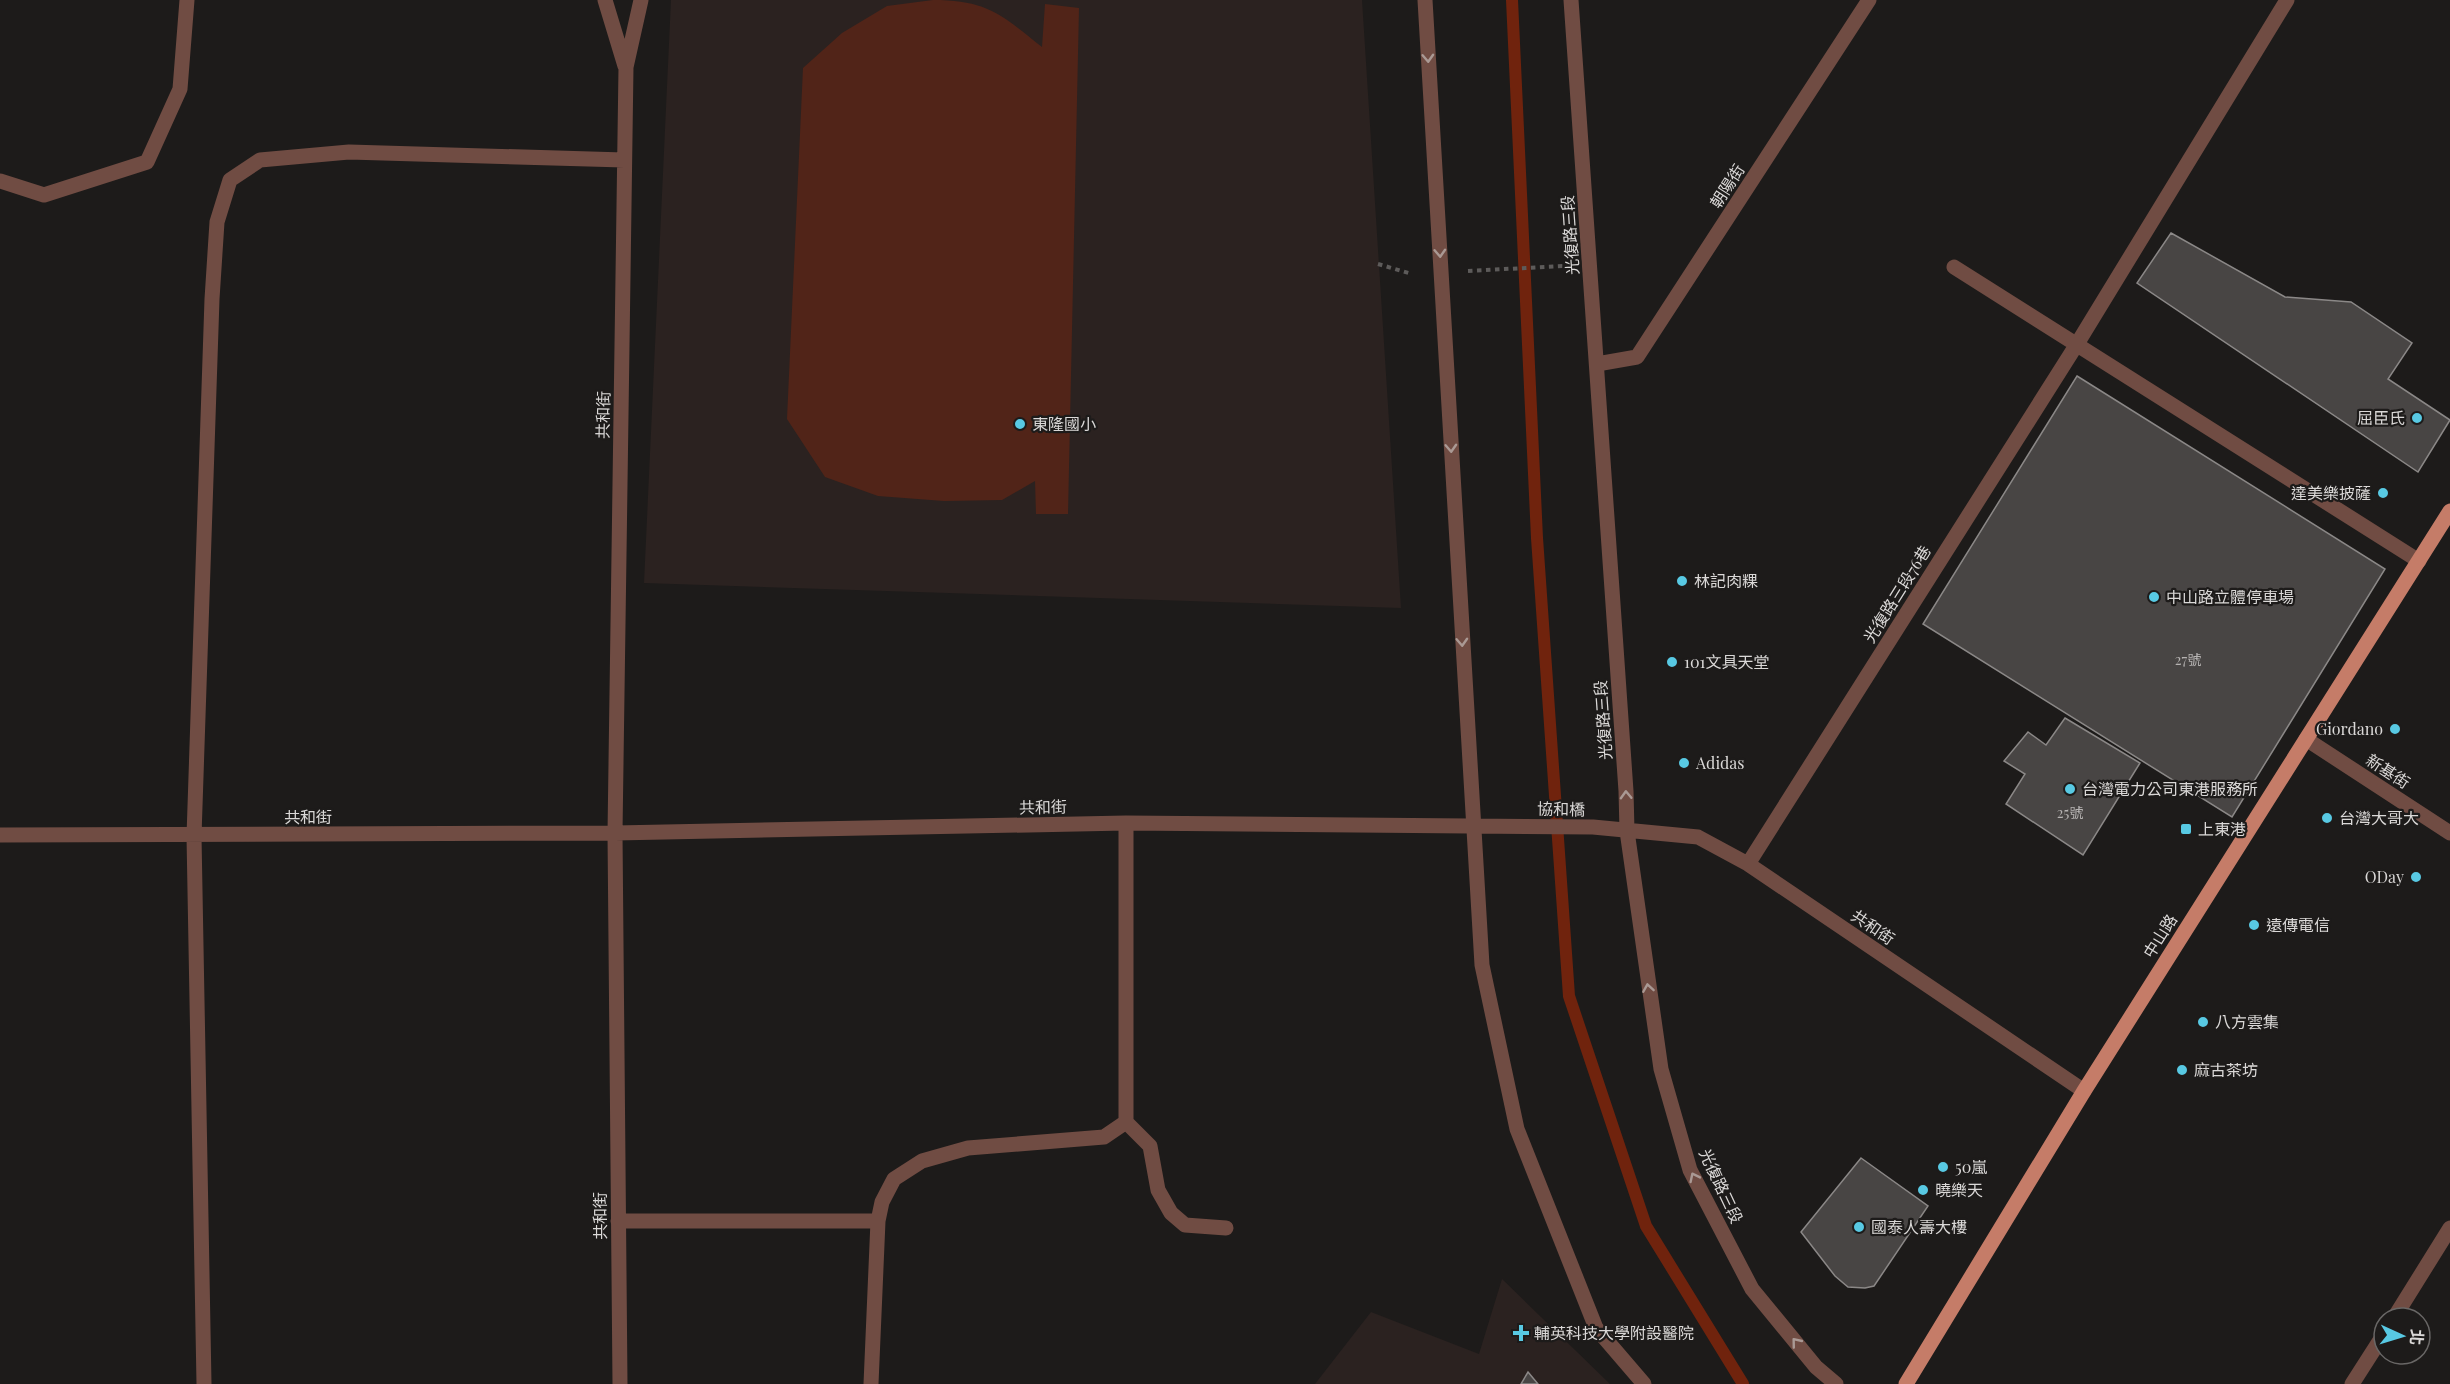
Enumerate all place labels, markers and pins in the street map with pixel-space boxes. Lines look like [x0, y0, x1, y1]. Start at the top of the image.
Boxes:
place label: 屈臣氏 [2357, 407, 2405, 428]
marker: 屈臣氏 [2410, 411, 2424, 425]
place label: 東隆國小 [1032, 413, 1096, 434]
marker: 東隆國小 [1013, 417, 1027, 431]
place label: 達美樂披薩 [2291, 482, 2371, 503]
marker: 達美樂披薩 [2376, 486, 2390, 500]
place label: 林記肉粿 [1694, 570, 1758, 591]
marker: 林記肉粿 [1675, 574, 1689, 588]
place label: 中山路立體停車場 [2166, 586, 2294, 607]
marker: 中山路立體停車場 [2147, 590, 2161, 604]
place label: 101文具天堂 [1684, 651, 1769, 672]
marker: 101文具天堂 [1665, 655, 1679, 669]
place label: Giordano [2316, 718, 2383, 739]
marker: Giordano [2388, 722, 2402, 736]
place label: Adidas [1695, 752, 1744, 773]
marker: Adidas [1677, 756, 1691, 770]
place label: 台灣電力公司東港服務所 [2082, 778, 2258, 799]
marker: 台灣電力公司東港服務所 [2063, 782, 2077, 796]
place label: 台灣大哥大 [2339, 807, 2419, 828]
marker: 台灣大哥大 [2320, 811, 2334, 825]
place label: 上東港 [2198, 818, 2246, 839]
marker: 上東港 [2179, 822, 2193, 836]
place label: ODay [2365, 866, 2404, 887]
marker: ODay [2409, 870, 2423, 884]
place label: 遠傳電信 [2266, 914, 2330, 935]
marker: 遠傳電信 [2247, 918, 2261, 932]
place label: 八方雲集 [2215, 1011, 2279, 1032]
marker: 八方雲集 [2196, 1015, 2210, 1029]
place label: 麻古茶坊 [2194, 1059, 2258, 1080]
marker: 麻古茶坊 [2175, 1063, 2189, 1077]
place label: 50嵐 [1955, 1156, 1987, 1177]
marker: 50嵐 [1936, 1160, 1950, 1174]
place label: 曉樂天 [1935, 1179, 1983, 1200]
marker: 曉樂天 [1916, 1183, 1930, 1197]
place label: 國泰人壽大樓 [1871, 1216, 1967, 1237]
marker: 國泰人壽大樓 [1852, 1220, 1866, 1234]
place label: 輔英科技大學附設醫院 [1534, 1322, 1694, 1343]
marker: 輔英科技大學附設醫院 [1512, 1324, 1530, 1342]

